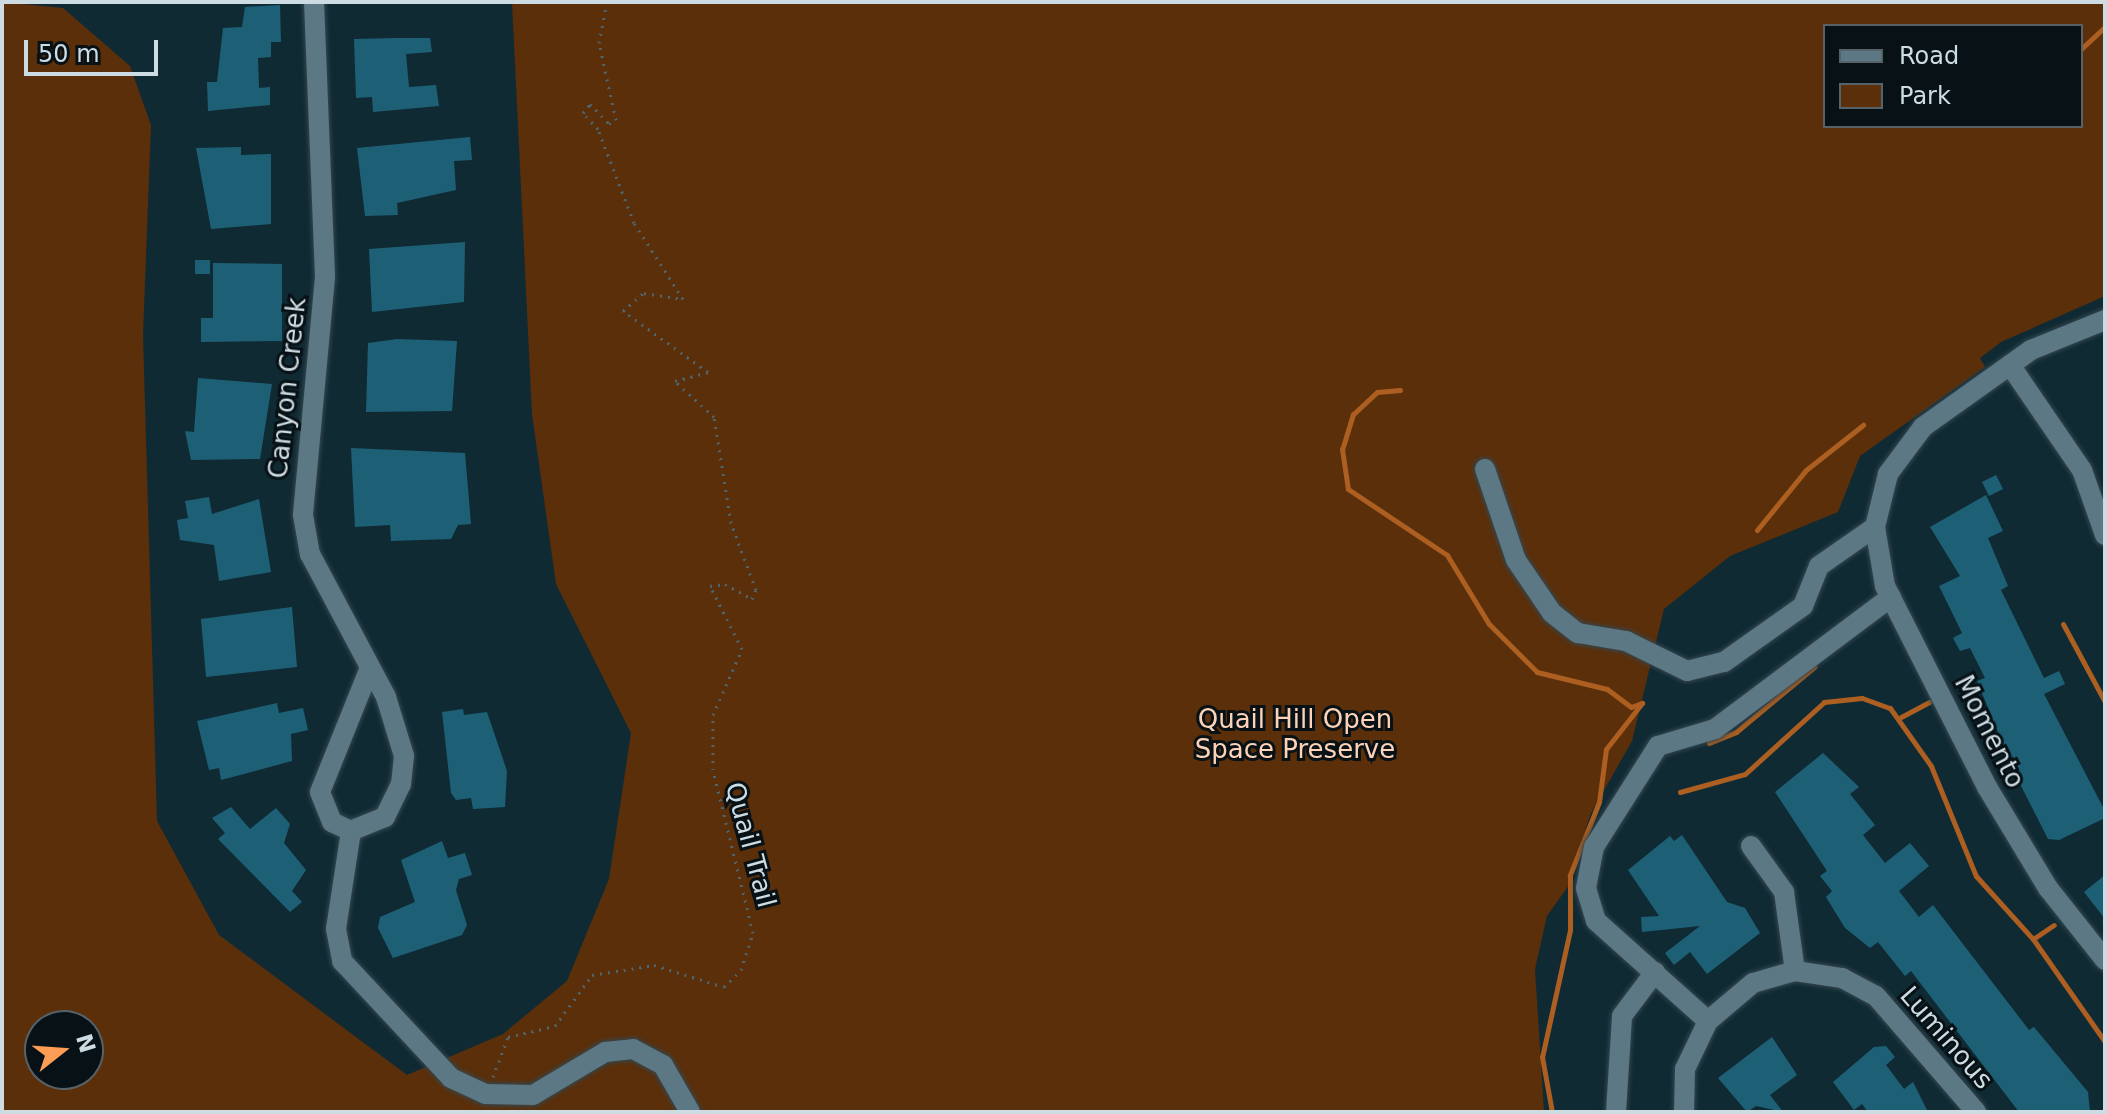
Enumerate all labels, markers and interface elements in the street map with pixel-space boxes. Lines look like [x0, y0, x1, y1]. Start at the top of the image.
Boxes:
scale bar [28, 24, 162, 74]
legend [1823, 24, 2083, 128]
text: 50 m [38, 40, 100, 68]
text: Road [1899, 42, 1959, 70]
text: Park [1899, 82, 1951, 110]
street label: Canyon Creek [263, 296, 313, 480]
street label: Momento [1947, 670, 2031, 794]
park label: Quail Hill Open Space Preserve [1195, 704, 1395, 766]
street label: Quail Trail [718, 779, 782, 911]
street label: Luminous [1893, 980, 1999, 1096]
north arrow [24, 1010, 104, 1090]
text: N [71, 1031, 100, 1056]

